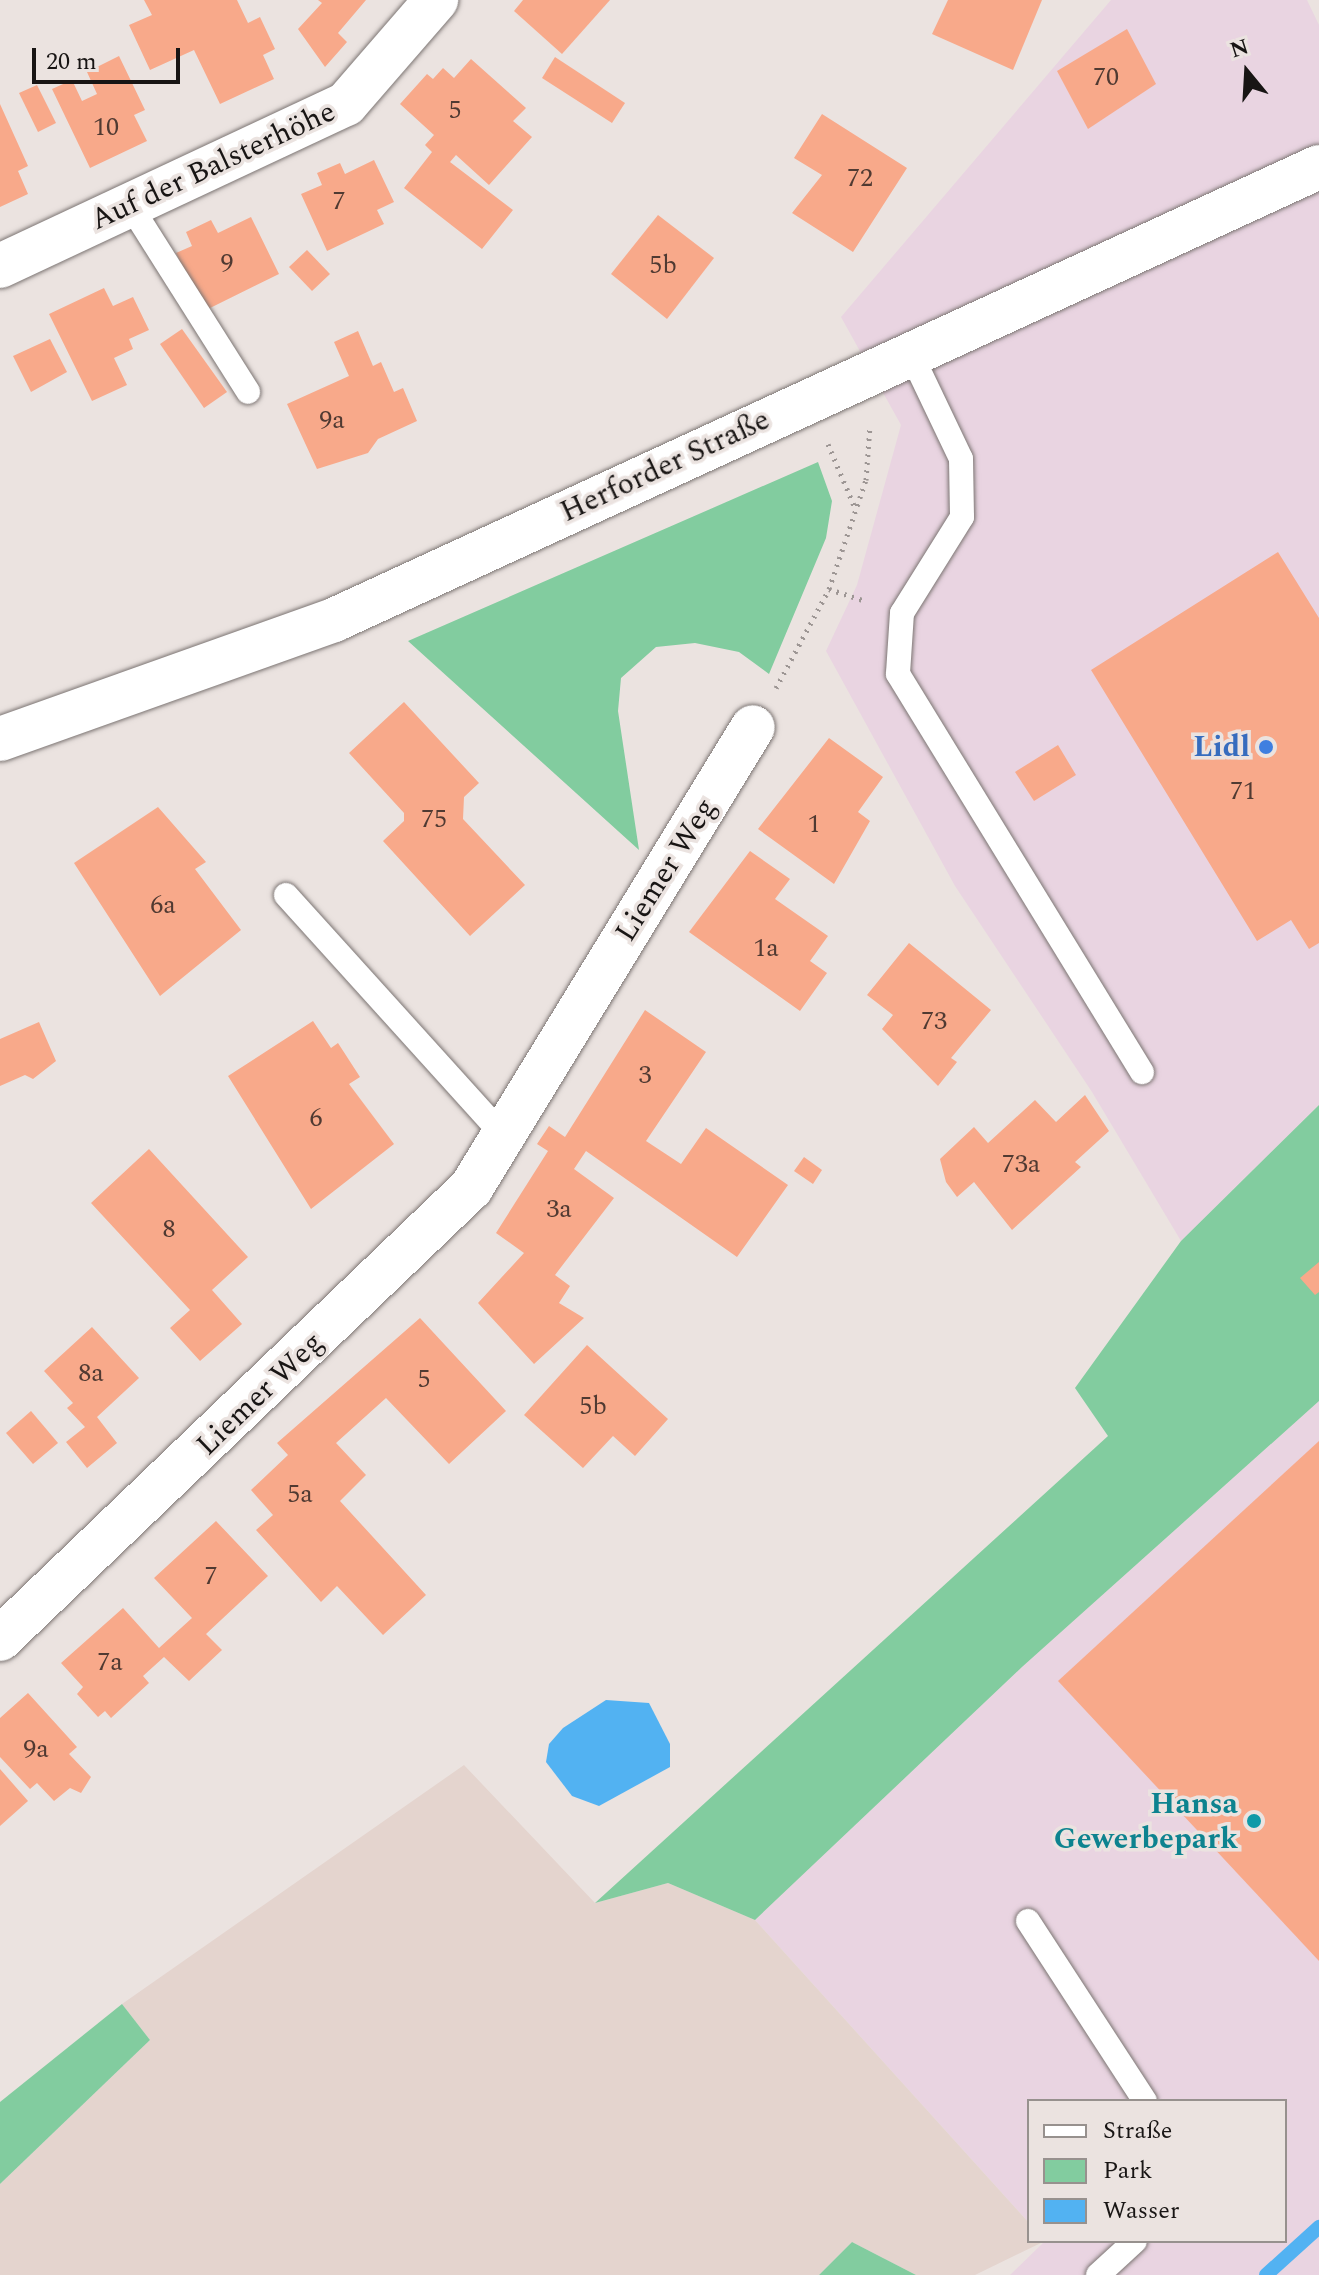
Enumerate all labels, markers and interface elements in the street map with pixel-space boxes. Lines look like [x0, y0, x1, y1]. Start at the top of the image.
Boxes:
text: N [1226, 30, 1253, 67]
scale bar [36, 32, 184, 82]
north arrow [1207, 32, 1287, 112]
text: 20 m [46, 44, 97, 80]
house number: 70 [1093, 62, 1119, 94]
street label: Auf der Balsterhöhe [85, 94, 341, 238]
house number: 5 [449, 95, 461, 127]
house number: 10 [93, 112, 119, 144]
house number: 72 [847, 163, 873, 195]
house number: 7 [333, 186, 345, 218]
house number: 9 [221, 248, 233, 280]
house number: 5b [649, 250, 677, 282]
street label: Herforder Straße [555, 402, 775, 530]
house number: 9a [319, 405, 345, 437]
place label: Lidl [1193, 729, 1250, 765]
marker: Lidl [1257, 738, 1275, 756]
house number: 71 [1230, 776, 1256, 808]
street label: Liemer Weg [608, 792, 724, 948]
house number: 75 [421, 804, 447, 836]
house number: 1 [808, 809, 820, 841]
house number: 6a [150, 890, 176, 922]
house number: 1a [753, 933, 779, 965]
house number: 73 [921, 1006, 947, 1038]
house number: 3 [639, 1060, 651, 1092]
house number: 6 [310, 1103, 322, 1135]
house number: 73a [1002, 1149, 1040, 1181]
house number: 3a [546, 1194, 572, 1226]
house number: 8 [163, 1214, 175, 1246]
street label: Liemer Weg [189, 1325, 331, 1463]
house number: 8a [78, 1358, 104, 1390]
house number: 5 [418, 1364, 430, 1396]
house number: 5b [579, 1391, 607, 1423]
house number: 5a [287, 1479, 313, 1511]
house number: 7 [205, 1561, 217, 1593]
house number: 7a [97, 1647, 123, 1679]
house number: 9a [23, 1734, 49, 1766]
place label: Hansa Gewerbepark [1054, 1786, 1238, 1856]
marker: Hansa Gewerbepark [1245, 1812, 1263, 1830]
legend [1027, 2099, 1287, 2243]
text: Straße [1103, 2113, 1172, 2149]
text: Park [1103, 2153, 1153, 2189]
text: Wasser [1103, 2193, 1179, 2229]

